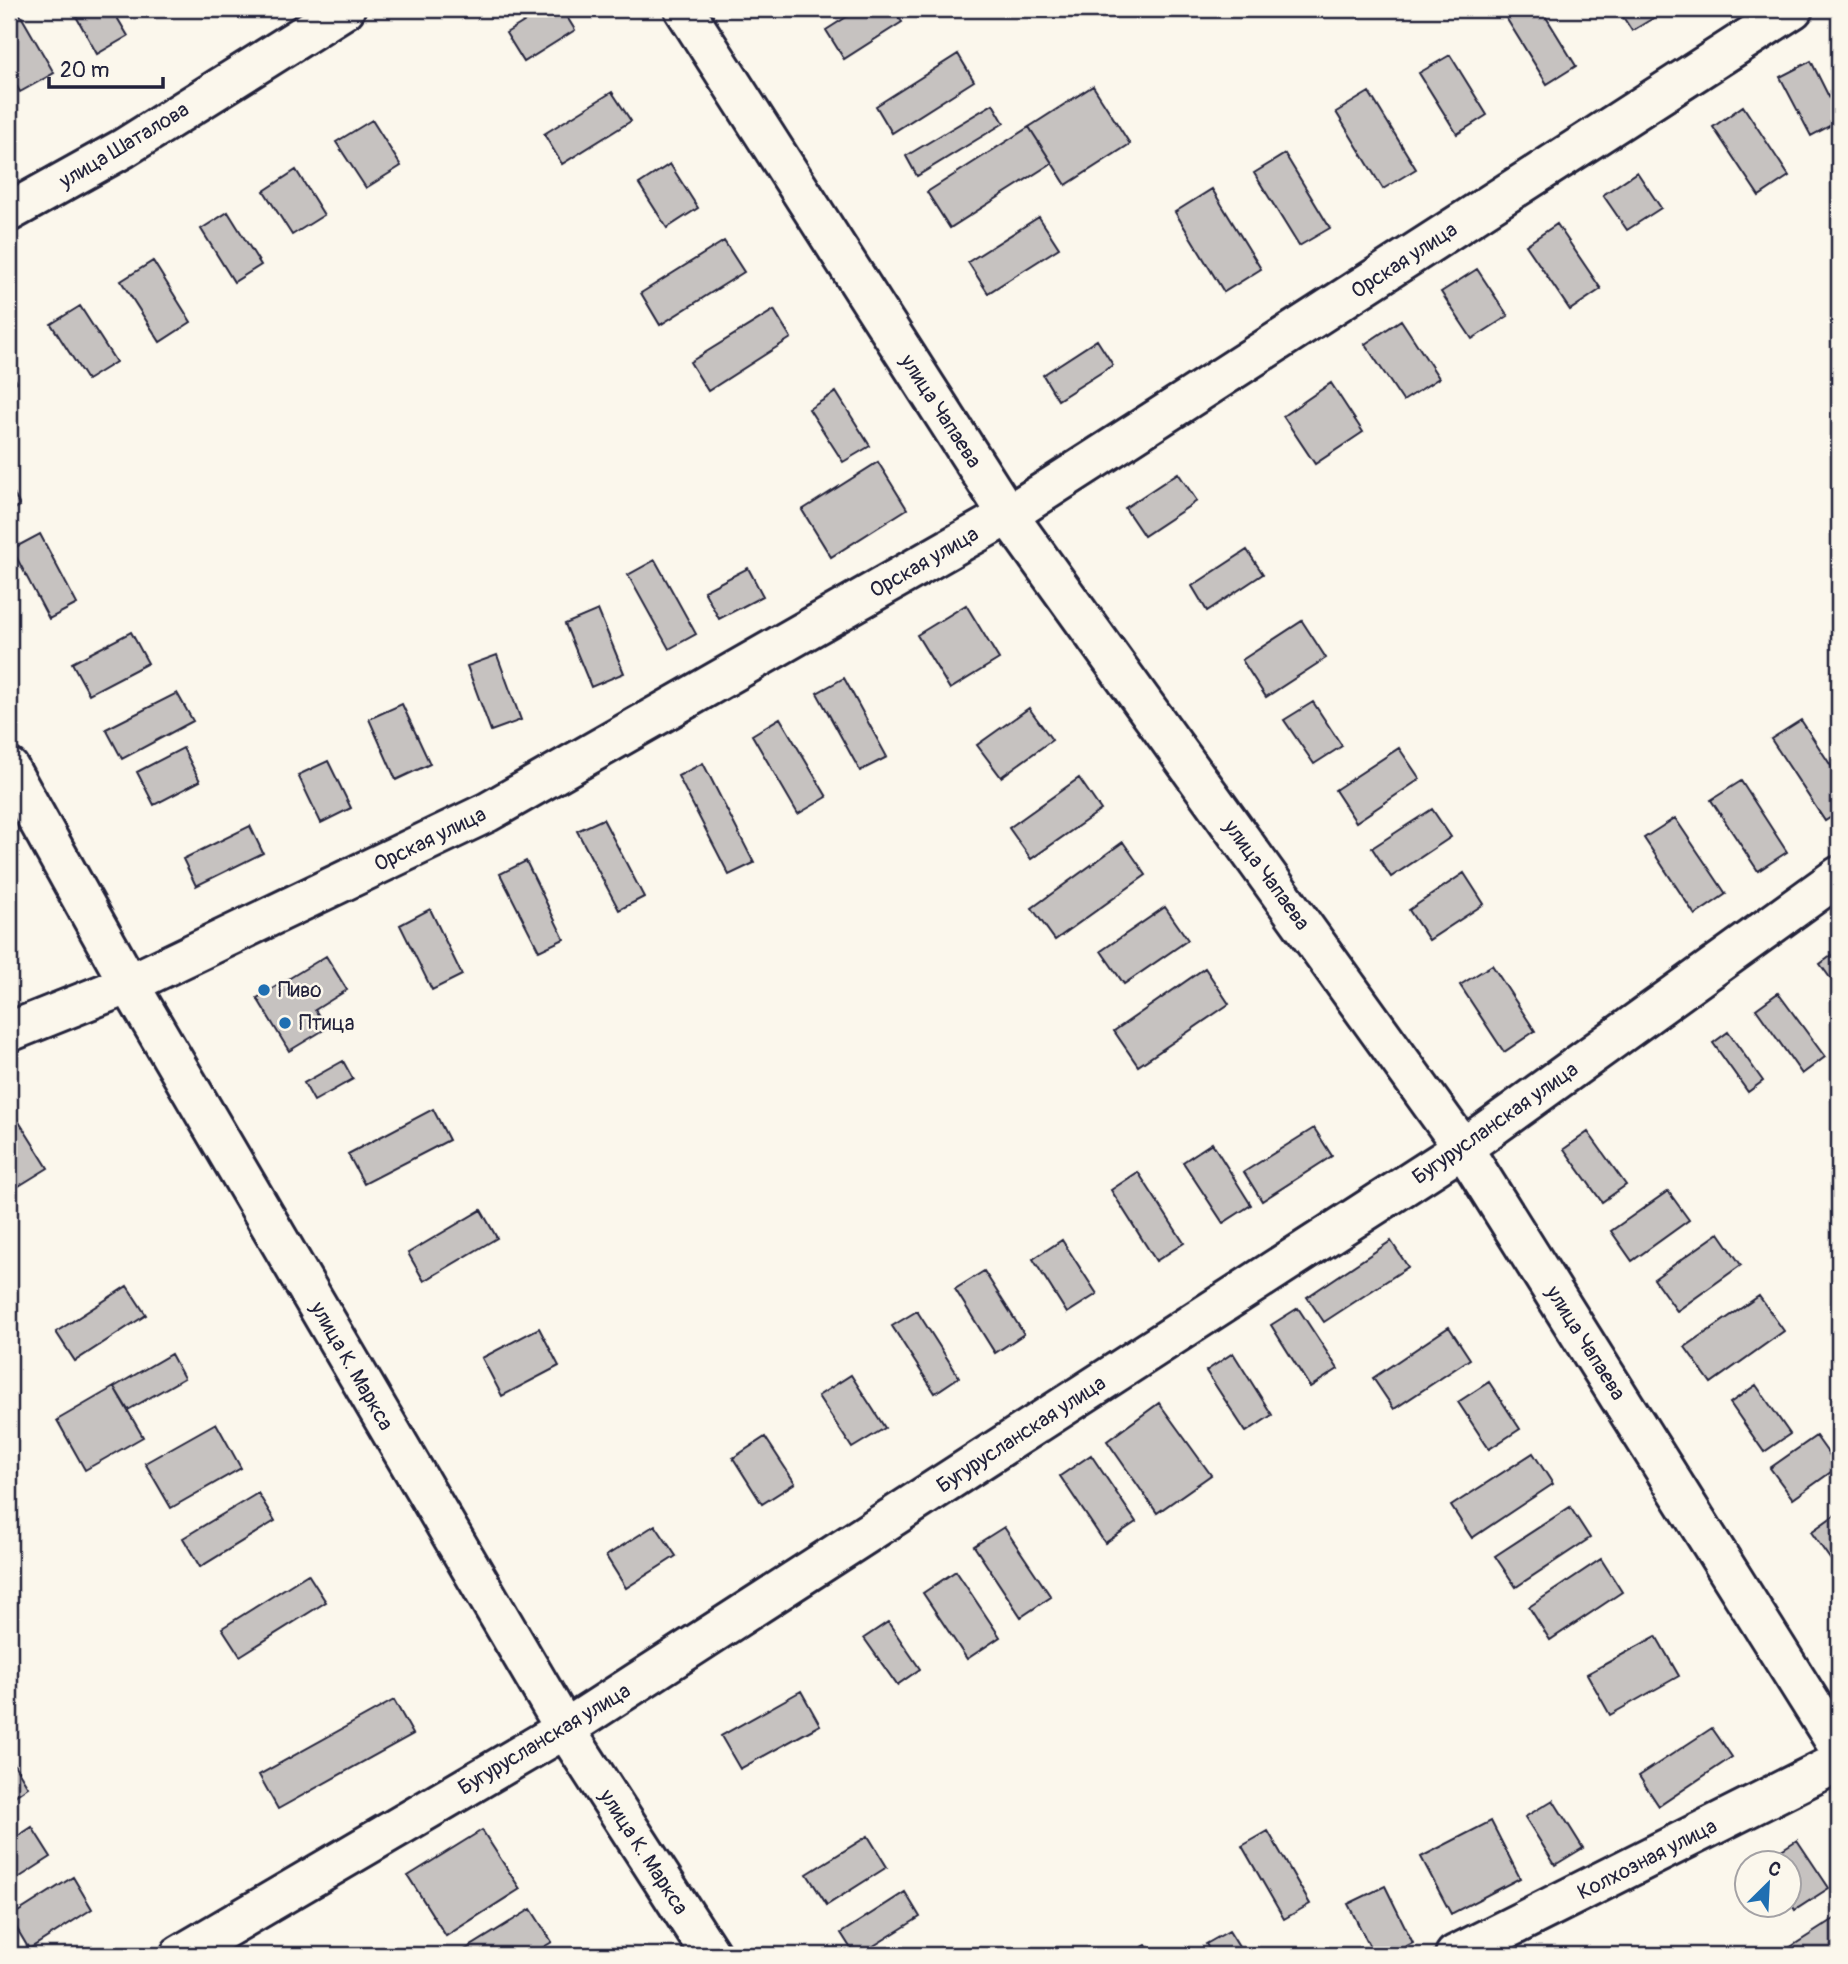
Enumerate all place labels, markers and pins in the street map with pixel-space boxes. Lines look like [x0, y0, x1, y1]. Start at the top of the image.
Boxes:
place label: Пиво [278, 977, 322, 1004]
marker: Пиво [256, 982, 272, 998]
place label: Птица [299, 1010, 354, 1037]
marker: Птица [277, 1015, 293, 1031]

